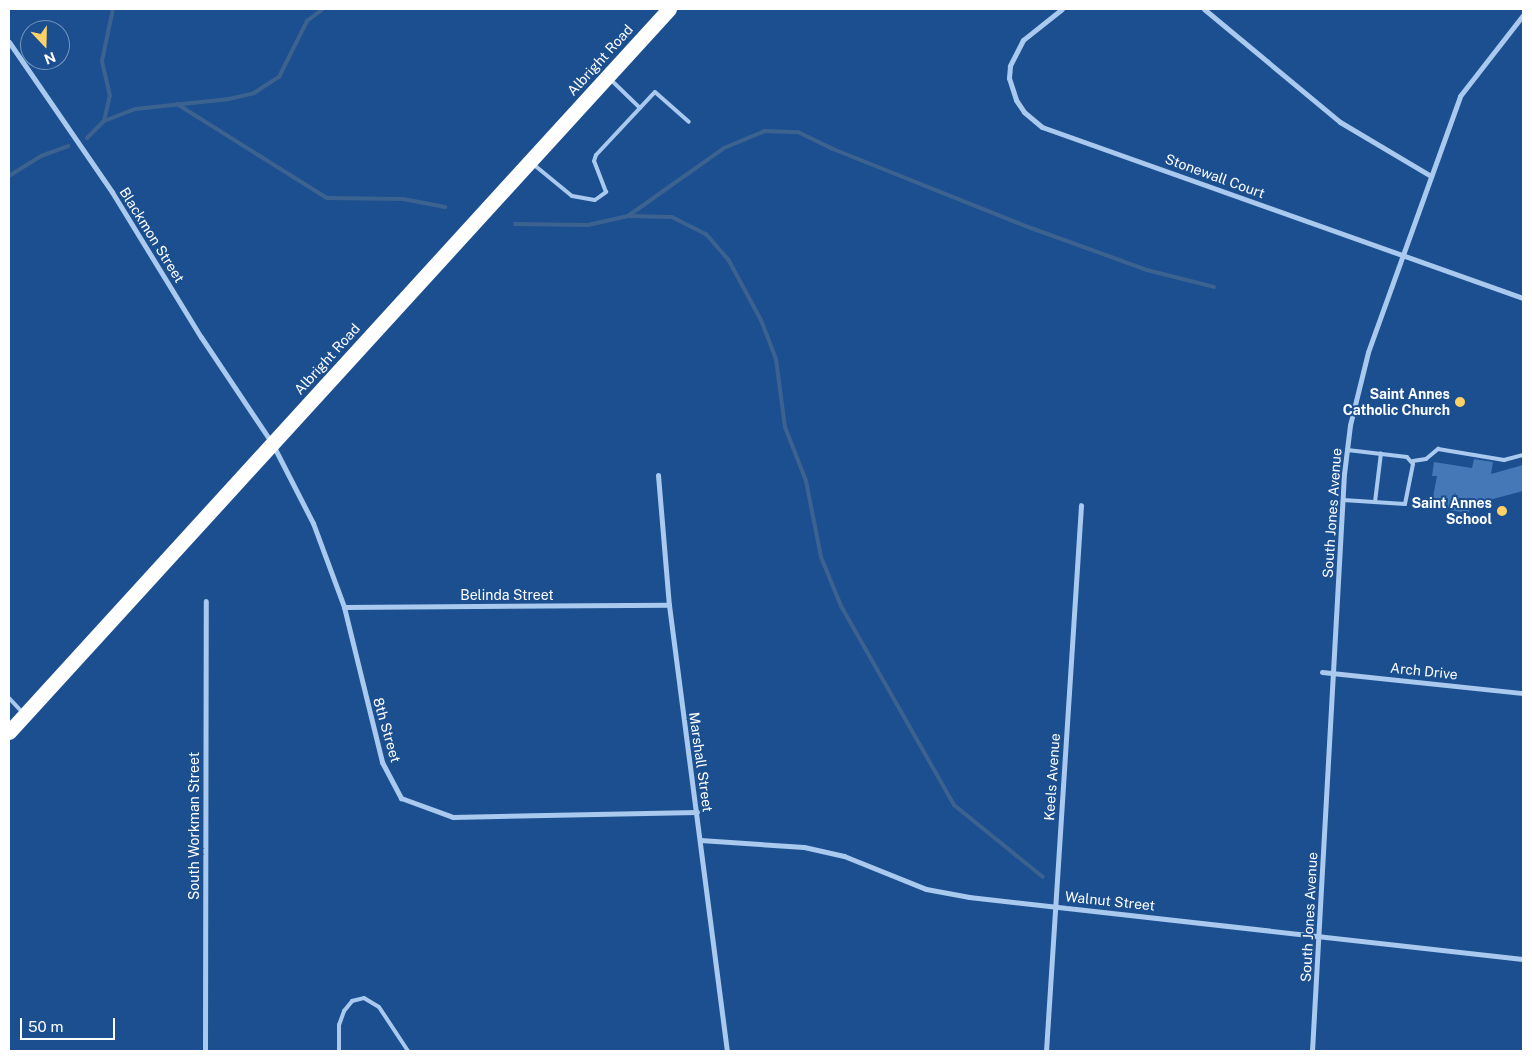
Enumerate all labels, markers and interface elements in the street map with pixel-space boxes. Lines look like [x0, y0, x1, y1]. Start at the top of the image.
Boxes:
north arrow [20, 20, 70, 70]
street label: Albright Road [564, 21, 636, 99]
text: N [42, 49, 58, 67]
street label: Stonewall Court [1163, 150, 1267, 202]
street label: Blackmon Street [116, 184, 188, 286]
street label: Albright Road [291, 320, 363, 398]
place label: Saint Annes Catholic Church [1343, 386, 1450, 418]
marker: Saint Annes Catholic Church [1454, 396, 1466, 408]
street label: South Jones Avenue [1319, 447, 1345, 579]
place label: Saint Annes School [1411, 495, 1492, 528]
marker: Saint Annes School [1496, 505, 1508, 517]
street label: Belinda Street [460, 587, 554, 603]
street label: Arch Drive [1389, 659, 1459, 683]
street label: 8th Street [370, 696, 404, 764]
street label: Marshall Street [686, 711, 716, 813]
street label: Keels Avenue [1041, 733, 1063, 821]
street label: South Workman Street [186, 752, 202, 900]
street label: South Jones Avenue [1297, 852, 1321, 982]
street label: Walnut Street [1064, 888, 1156, 914]
scale bar [22, 1008, 118, 1040]
text: 50 m [28, 1018, 63, 1035]

